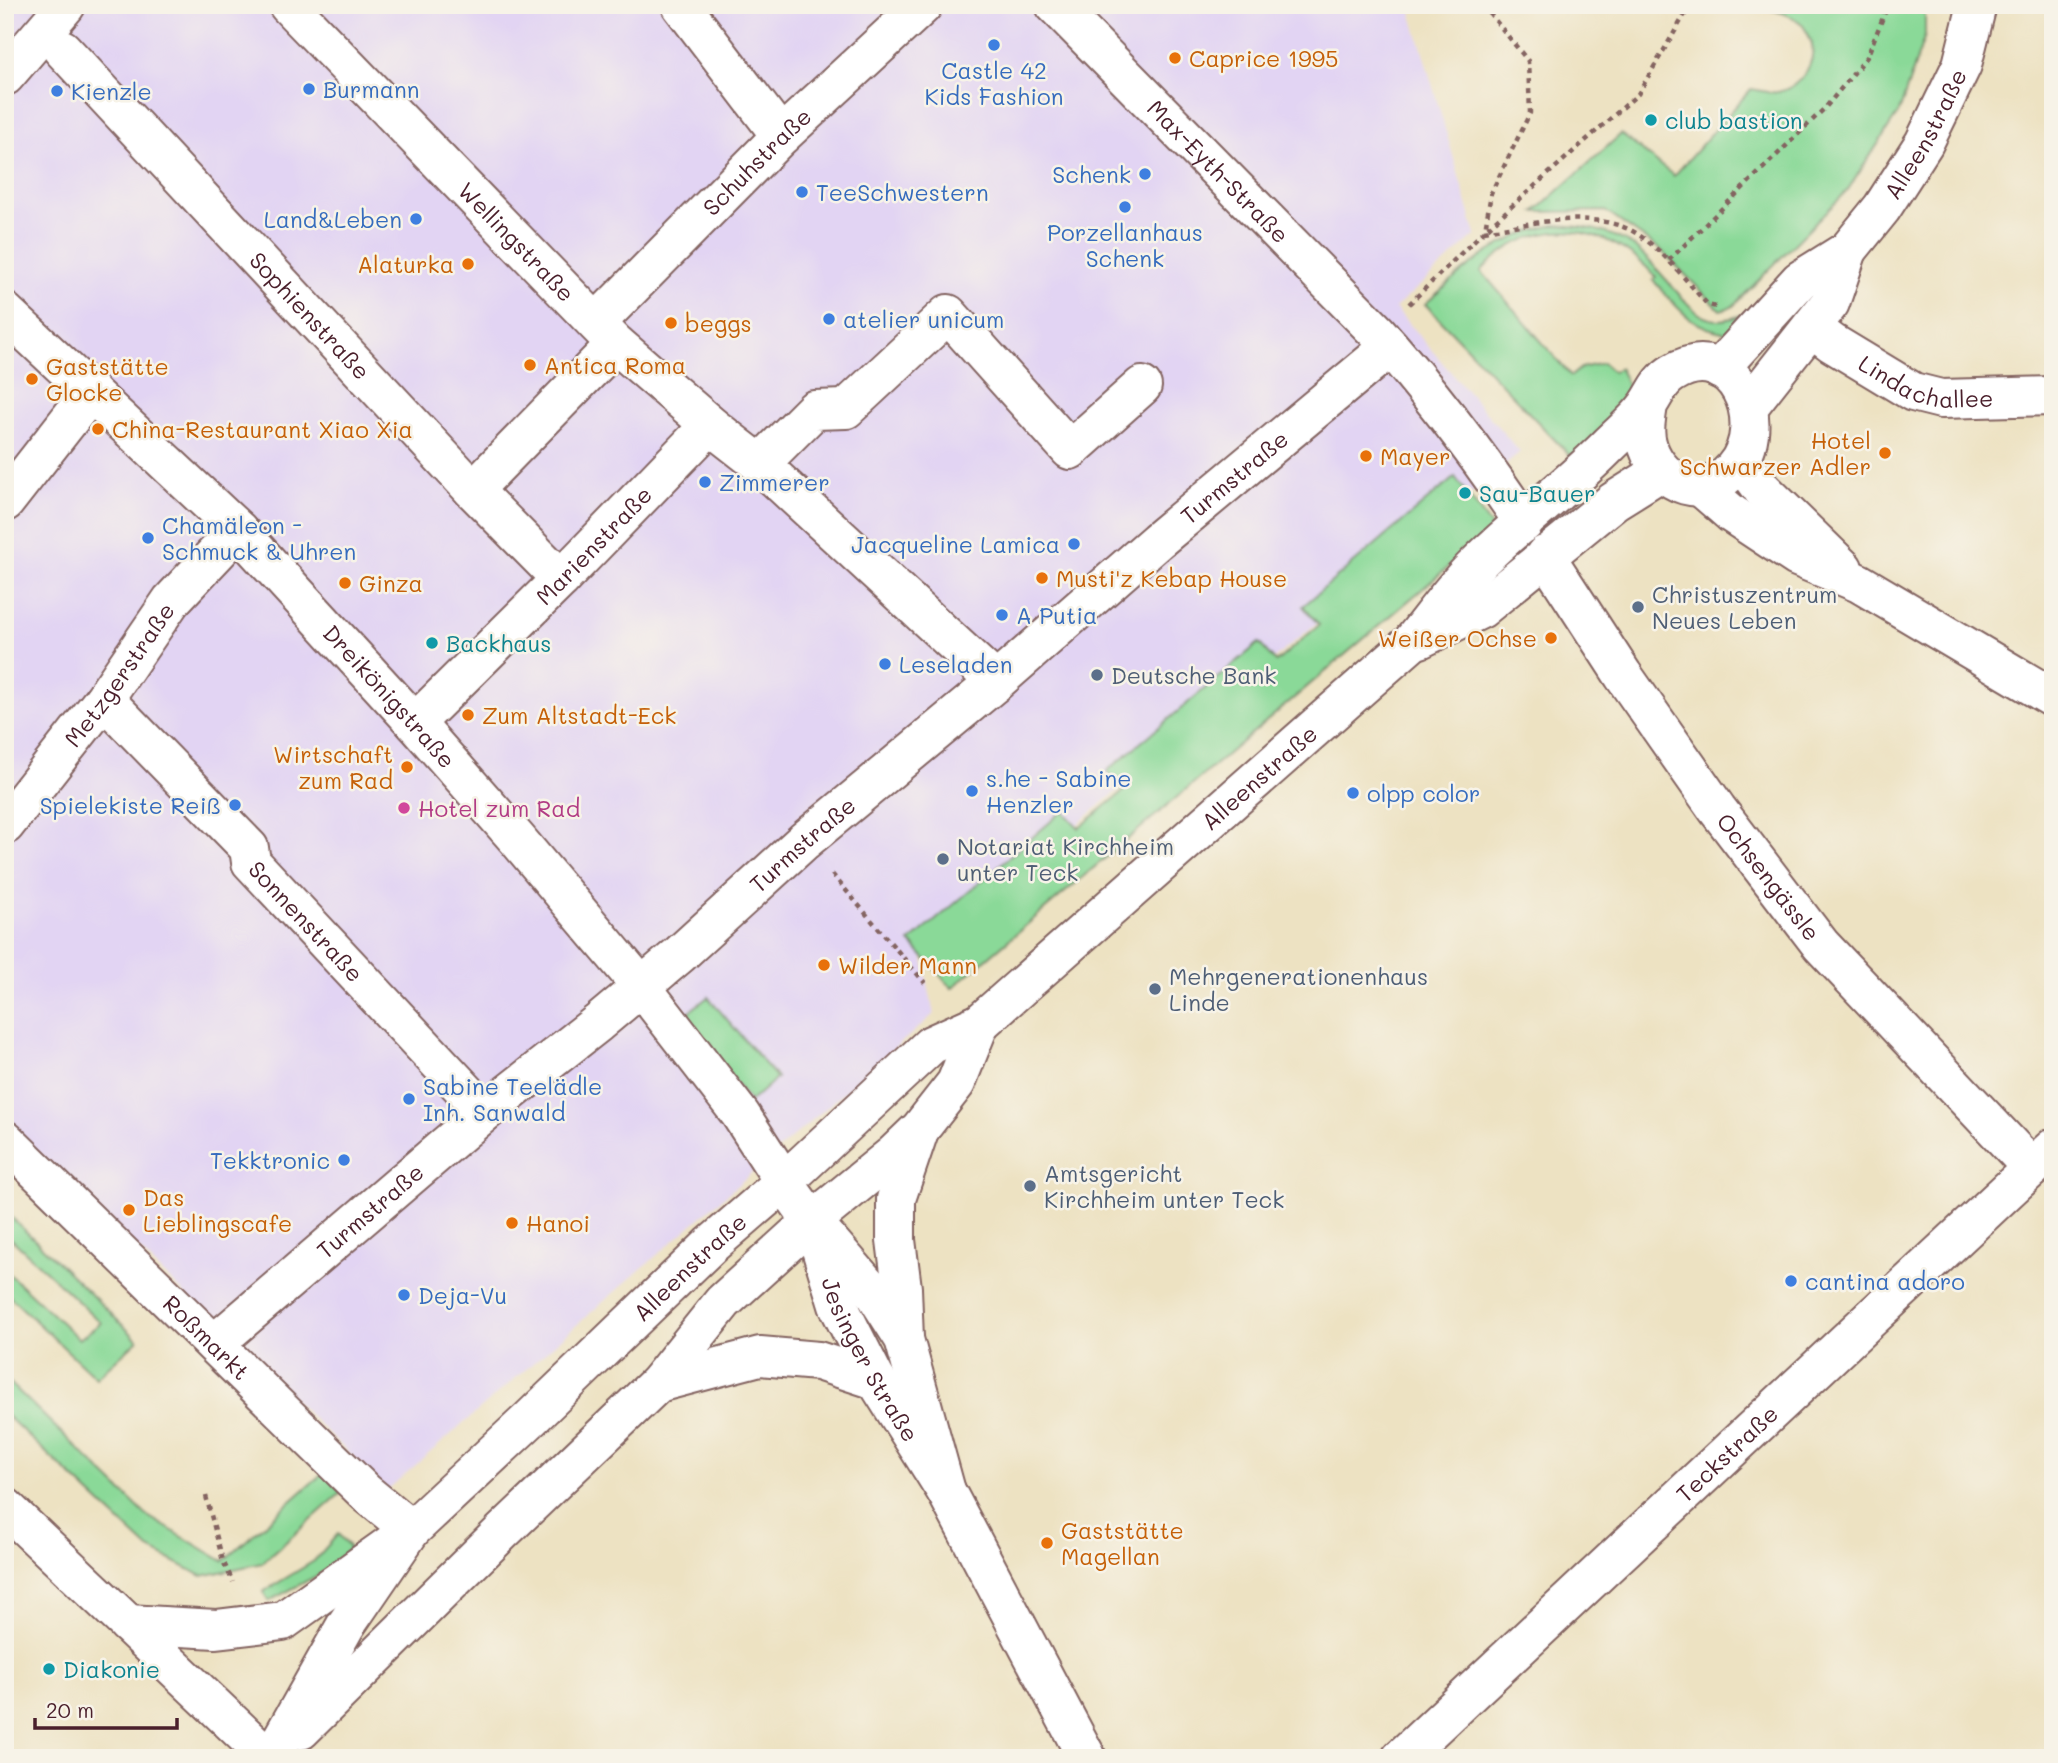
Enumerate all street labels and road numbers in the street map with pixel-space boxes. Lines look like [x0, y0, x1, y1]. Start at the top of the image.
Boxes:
street label: Alleenstraße [1877, 64, 1973, 205]
street label: Max-Eyth-Straße [1141, 93, 1296, 249]
street label: Schuhstraße [696, 101, 817, 222]
street label: Wellingstraße [452, 175, 582, 308]
street label: Sophienstraße [243, 245, 377, 385]
street label: Lindachallee [1853, 348, 1994, 414]
street label: Turmstraße [1174, 423, 1294, 530]
street label: Marienstraße [529, 479, 658, 611]
street label: Metzgerstraße [57, 596, 181, 753]
street label: Dreikönigstraße [317, 618, 463, 774]
street label: Alleenstraße [1195, 718, 1323, 836]
street label: Turmstraße [743, 790, 861, 899]
street label: Ochsengässle [1710, 807, 1827, 947]
street label: Sonnenstraße [242, 854, 370, 988]
street label: Turmstraße [310, 1157, 429, 1265]
street label: Alleenstraße [626, 1206, 752, 1327]
street label: Jesinger Straße [815, 1274, 926, 1447]
street label: Roßmarkt [157, 1288, 256, 1386]
street label: Teckstraße [1669, 1398, 1784, 1508]

